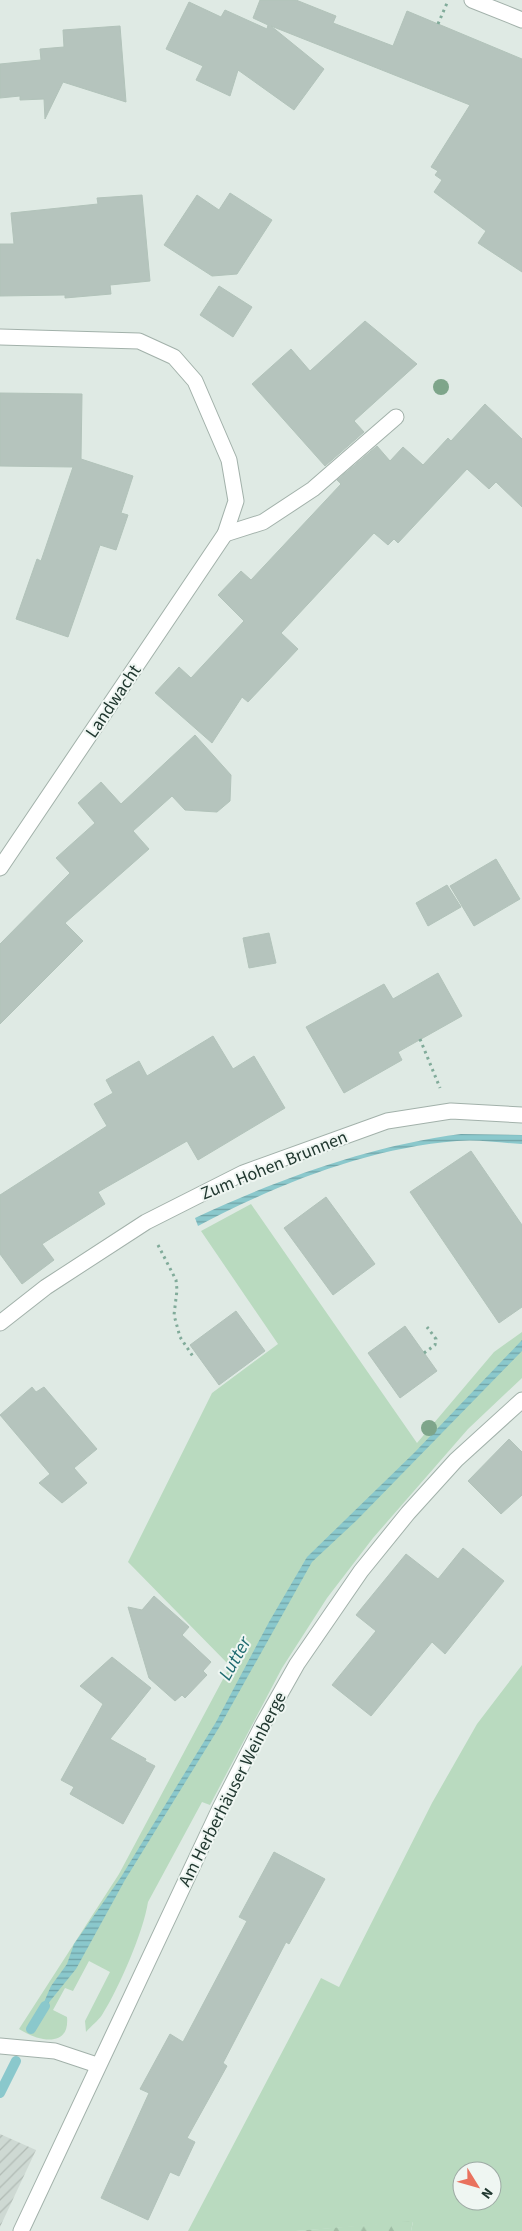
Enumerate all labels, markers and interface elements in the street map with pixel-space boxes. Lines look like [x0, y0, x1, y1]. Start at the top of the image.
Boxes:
street label: Landwacht [80, 660, 147, 743]
street label: Zum Hohen Brunnen [197, 1125, 351, 1206]
water label: Lutter [212, 1631, 259, 1685]
street label: Am Herberhäuser Weinberge [172, 1688, 293, 1891]
north arrow [452, 2161, 502, 2211]
text: N [476, 2183, 497, 2203]

